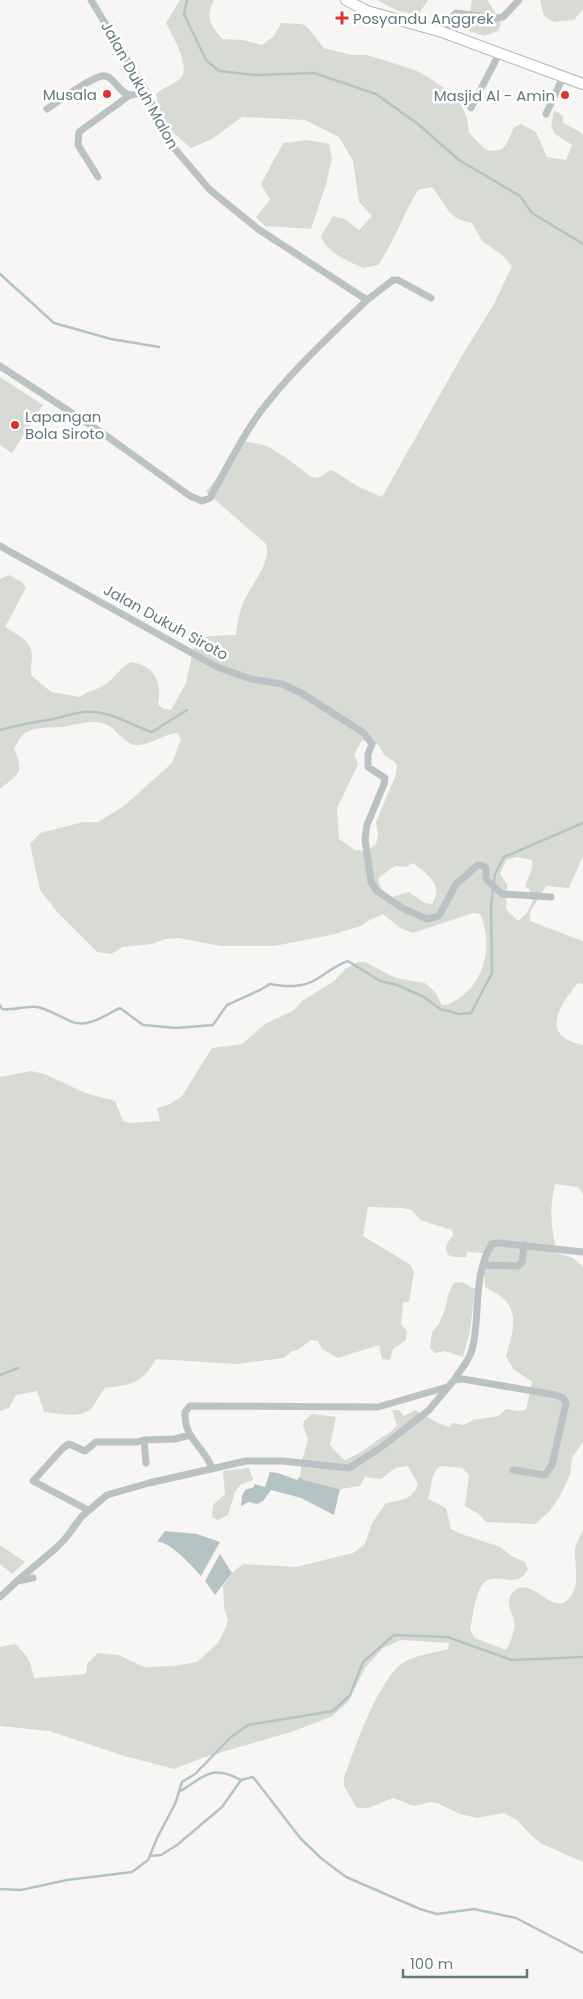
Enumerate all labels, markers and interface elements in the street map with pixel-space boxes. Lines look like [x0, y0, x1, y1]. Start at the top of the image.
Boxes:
place label: Posyandu Anggrek [353, 8, 494, 29]
marker: Posyandu Anggrek [335, 11, 349, 25]
street label: Jalan Dukuh Malon [96, 18, 184, 152]
place label: Musala [43, 84, 97, 105]
place label: Masjid Al - Amin [434, 85, 555, 106]
marker: Musala [101, 88, 113, 100]
marker: Masjid Al - Amin [559, 89, 571, 101]
place label: Lapangan Bola Siroto [25, 406, 104, 444]
marker: Lapangan Bola Siroto [9, 419, 21, 431]
street label: Jalan Dukuh Siroto [100, 579, 232, 665]
scale bar [403, 1946, 527, 1978]
text: 100 m [410, 1953, 453, 1974]

